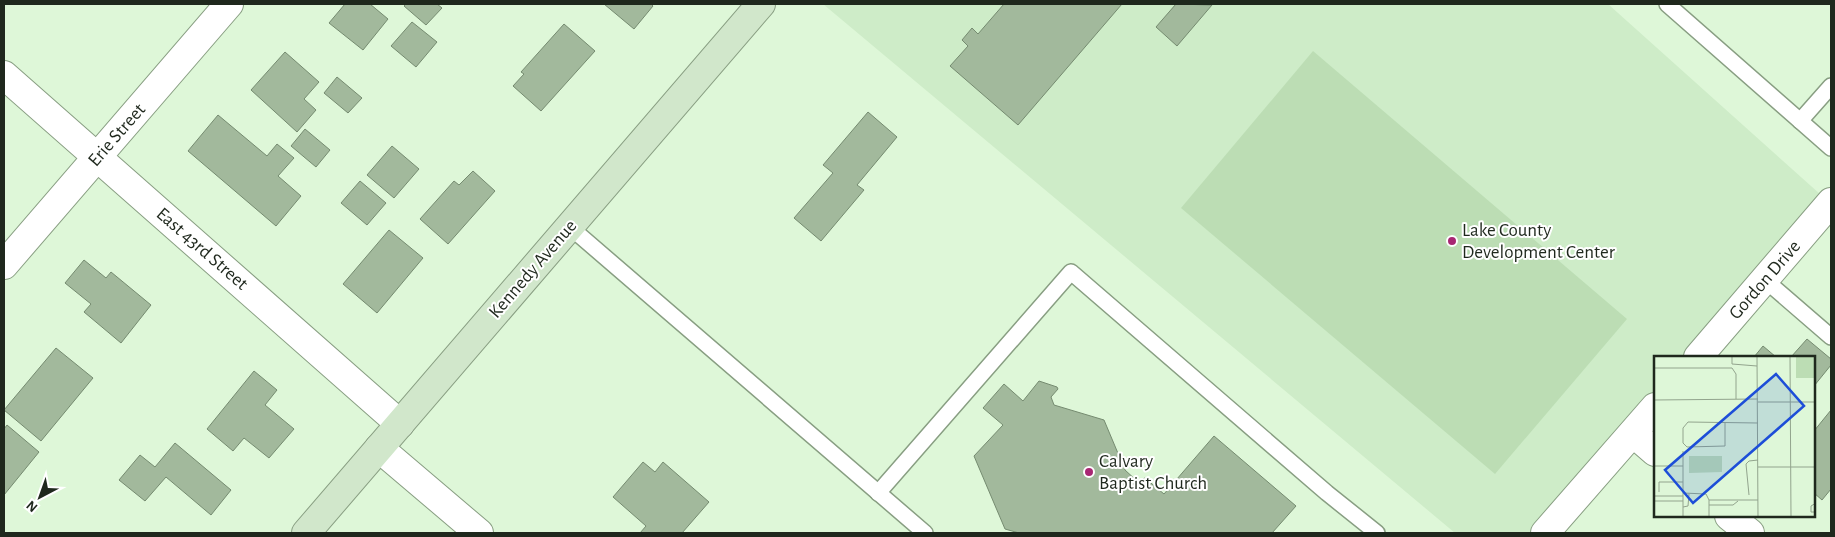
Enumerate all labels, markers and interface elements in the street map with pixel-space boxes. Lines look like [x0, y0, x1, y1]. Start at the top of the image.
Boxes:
street label: Erie Street [85, 100, 149, 170]
street label: East 43rd Street [153, 204, 251, 294]
street label: Kennedy Avenue [485, 216, 581, 322]
place label: Lake County Development Center [1462, 221, 1615, 262]
marker: Lake County Development Center [1446, 235, 1458, 247]
street label: Gordon Drive [1726, 237, 1804, 323]
inset map [1654, 356, 1815, 517]
place label: Calvary Baptist Church [1099, 452, 1207, 493]
marker: Calvary Baptist Church [1083, 466, 1095, 478]
north arrow [15, 472, 65, 522]
text: N [24, 498, 40, 515]

